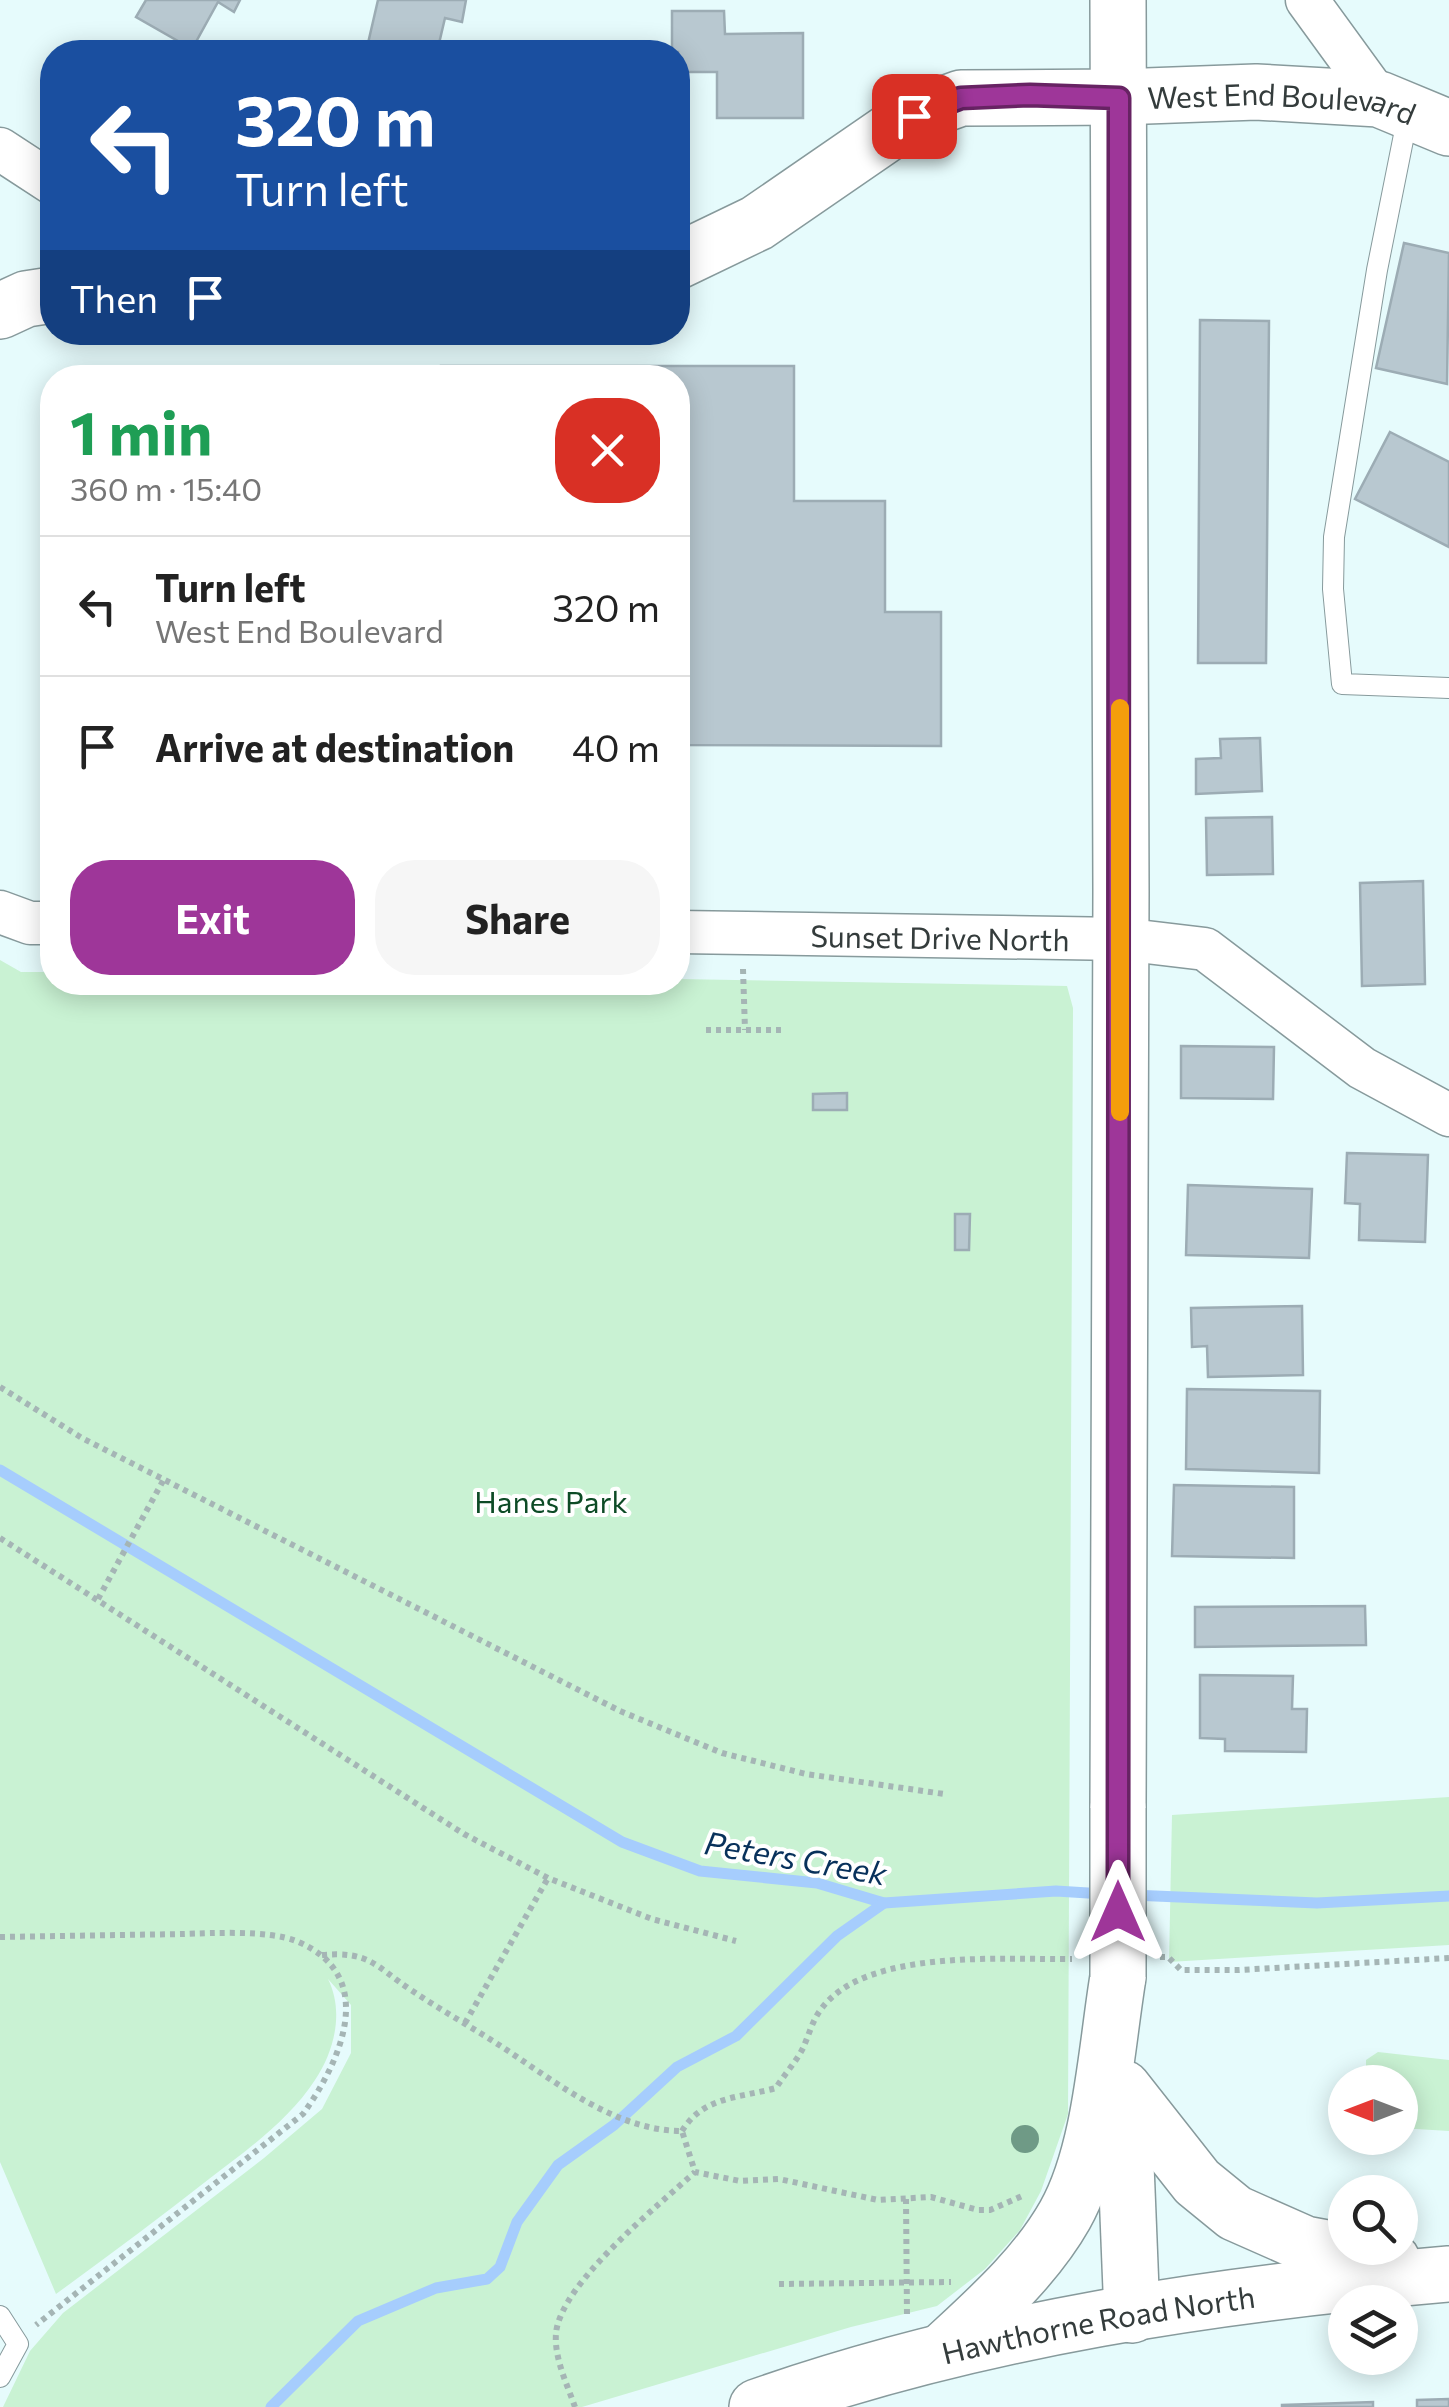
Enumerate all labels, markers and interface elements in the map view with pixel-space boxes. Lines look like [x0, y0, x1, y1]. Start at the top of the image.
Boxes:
street label: West End Boulevard [1147, 73, 1422, 131]
pin [872, 74, 957, 159]
text: 320 m [235, 75, 436, 160]
icon: left [70, 80, 200, 210]
icon: arrive [887, 89, 942, 144]
text: Turn left [235, 160, 409, 215]
icon: arrive [178, 270, 233, 325]
text: Then [70, 274, 158, 321]
text: 1 min [70, 394, 212, 467]
button: close [555, 398, 660, 503]
text: 360 m · 15:40 [70, 468, 262, 508]
text: Turn left [155, 563, 306, 610]
icon: left [70, 579, 125, 634]
text: 320 m [552, 583, 660, 630]
text: West End Boulevard [155, 610, 444, 650]
icon: arrive [70, 719, 125, 774]
text: Arrive at destination [155, 723, 514, 770]
text: 40 m [572, 723, 660, 770]
button: Exit [70, 860, 355, 975]
button: Share [375, 860, 660, 975]
street label: Sunset Drive North [810, 916, 1070, 957]
park label: Hanes Park [474, 1482, 628, 1519]
water label: Peters Creek [702, 1821, 891, 1893]
position arrow [1066, 1860, 1170, 1964]
north arrow [1328, 2065, 1418, 2155]
map controls [1328, 2065, 1418, 2375]
button: search [1328, 2175, 1418, 2265]
street label: Hawthorne Road North [938, 2276, 1257, 2370]
button: layers [1328, 2285, 1418, 2375]

